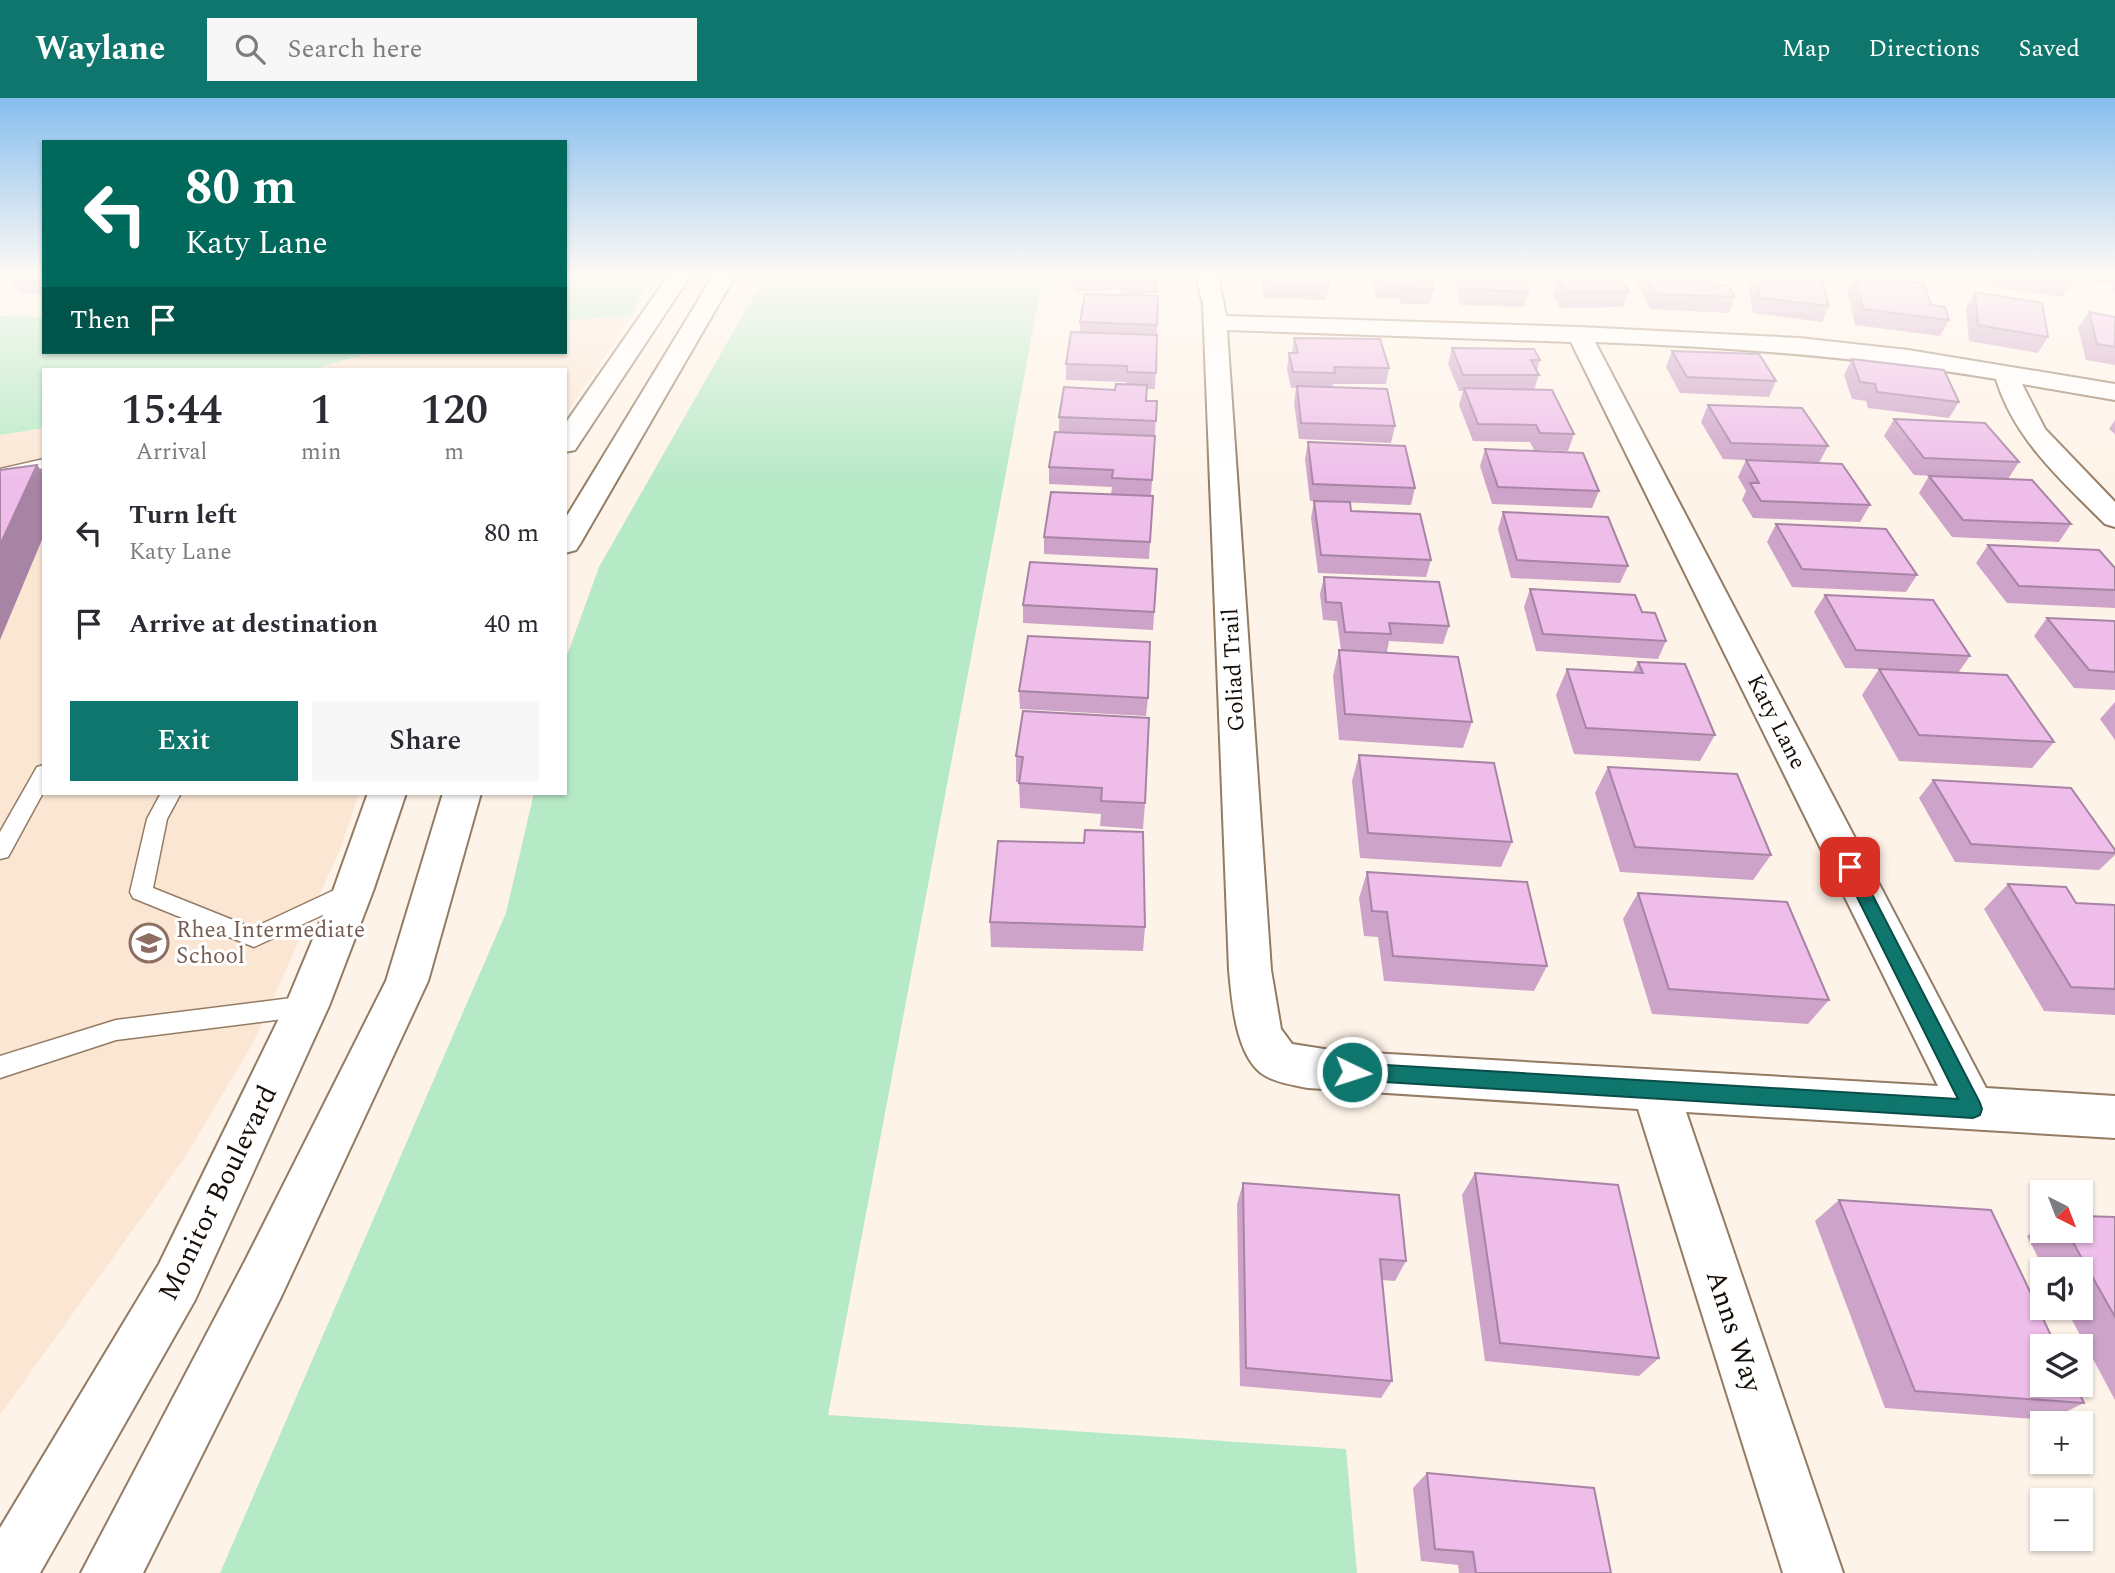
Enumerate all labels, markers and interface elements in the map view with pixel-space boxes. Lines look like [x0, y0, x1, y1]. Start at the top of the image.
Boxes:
search box [207, 18, 697, 81]
text: Waylane [35, 24, 165, 74]
text: Search here [287, 29, 422, 69]
icon: search [231, 30, 269, 68]
text: Map [1782, 31, 1830, 67]
text: Directions [1868, 31, 1980, 67]
text: Saved [2018, 31, 2080, 67]
text: 80 m [185, 151, 296, 226]
icon: left [70, 168, 161, 259]
text: Katy Lane [185, 219, 328, 268]
text: Then [70, 300, 130, 340]
icon: arrive [144, 301, 182, 339]
text: 15:44 [121, 379, 222, 442]
text: 1 [310, 379, 332, 442]
text: 120 [420, 379, 488, 442]
text: Arrival [136, 435, 207, 470]
text: min [301, 435, 341, 470]
text: m [444, 435, 464, 470]
text: Turn left [129, 495, 237, 535]
text: 80 m [484, 513, 539, 553]
icon: left [70, 514, 108, 552]
text: Katy Lane [129, 535, 232, 570]
text: Arrive at destination [129, 604, 378, 644]
text: 40 m [484, 604, 539, 644]
icon: arrive [70, 605, 108, 643]
street label: Goliad Trail [1213, 608, 1255, 732]
street label: Katy Lane [1737, 668, 1815, 776]
button: Exit [70, 701, 298, 781]
button: Share [312, 701, 539, 781]
pin [1820, 837, 1880, 897]
icon: arrive [1831, 848, 1869, 886]
place label: Rhea Intermediate School [176, 913, 365, 974]
school or university icon: Rhea Intermediate School [128, 922, 170, 964]
position arrow [1315, 1035, 1389, 1109]
street label: Monitor Boulevard [147, 1078, 289, 1308]
north arrow [2030, 1180, 2093, 1242]
map controls [2030, 1180, 2093, 1551]
button: sound [2030, 1257, 2093, 1320]
street label: Anns Way [1694, 1264, 1774, 1399]
button: layers [2030, 1334, 2093, 1397]
button: + [2030, 1411, 2093, 1474]
button: − [2030, 1488, 2093, 1551]

